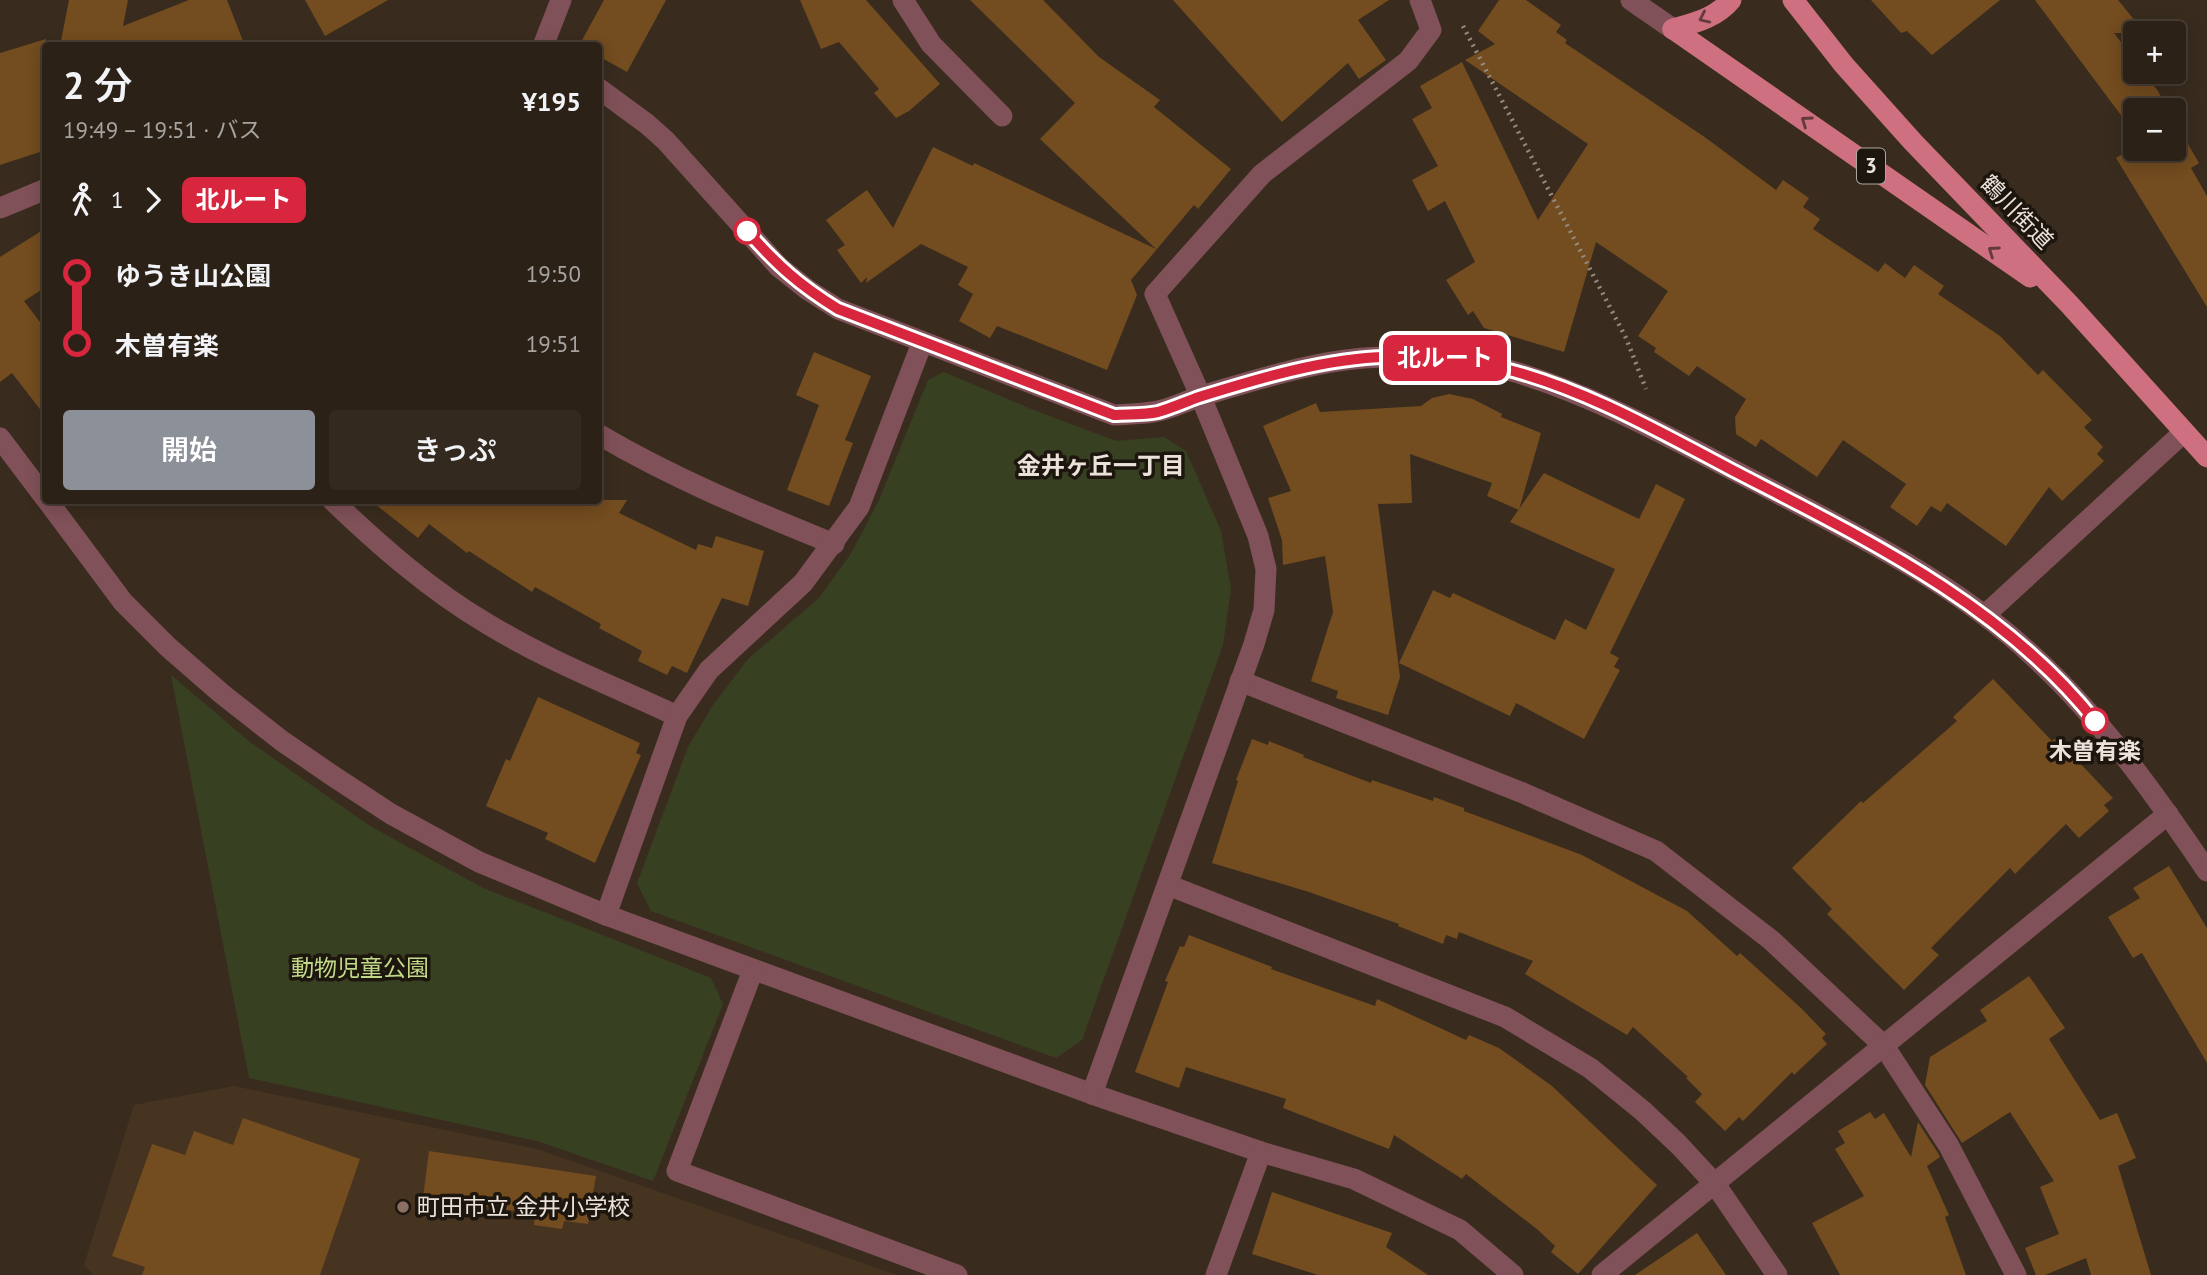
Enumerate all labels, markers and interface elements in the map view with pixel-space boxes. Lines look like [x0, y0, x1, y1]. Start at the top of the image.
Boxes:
one-way arrow [1699, 10, 1711, 24]
map controls [2123, 21, 2186, 161]
button: + [2123, 21, 2186, 84]
text: 2 分 [63, 60, 132, 109]
text: ¥195 [522, 85, 581, 118]
button: − [2123, 98, 2186, 161]
text: 19:49 – 19:51 · バス [63, 115, 262, 144]
one-way arrow [1801, 117, 1814, 129]
road number: 3 [1857, 148, 1885, 184]
street label: 鶴川街道 [1975, 168, 2060, 255]
icon: walk [63, 181, 101, 219]
icon: forward [134, 181, 172, 219]
text: 北ルート [196, 184, 292, 215]
text: 1 [111, 185, 124, 214]
unlabelled marker [734, 218, 760, 244]
one-way arrow [1988, 247, 2001, 259]
text: ゆうき山公園 [115, 259, 271, 292]
text: 19:50 [526, 259, 581, 288]
text: 木曽有楽 [115, 329, 219, 362]
text: 19:51 [526, 329, 581, 358]
line badge: 北ルート [1396, 335, 1494, 381]
text: 北ルート [1397, 342, 1493, 373]
button: 開始 [63, 410, 315, 490]
button: きっぷ [329, 410, 581, 490]
district label: 金井ヶ丘一丁目 [1017, 450, 1185, 481]
marker: 木曽有楽 [2082, 708, 2108, 734]
place label: 木曽有楽 [2049, 736, 2141, 765]
park label: 動物児童公園 [291, 953, 429, 982]
place label: 町田市立 金井小学校 [417, 1192, 630, 1221]
marker: 町田市立 金井小学校 [395, 1199, 411, 1215]

